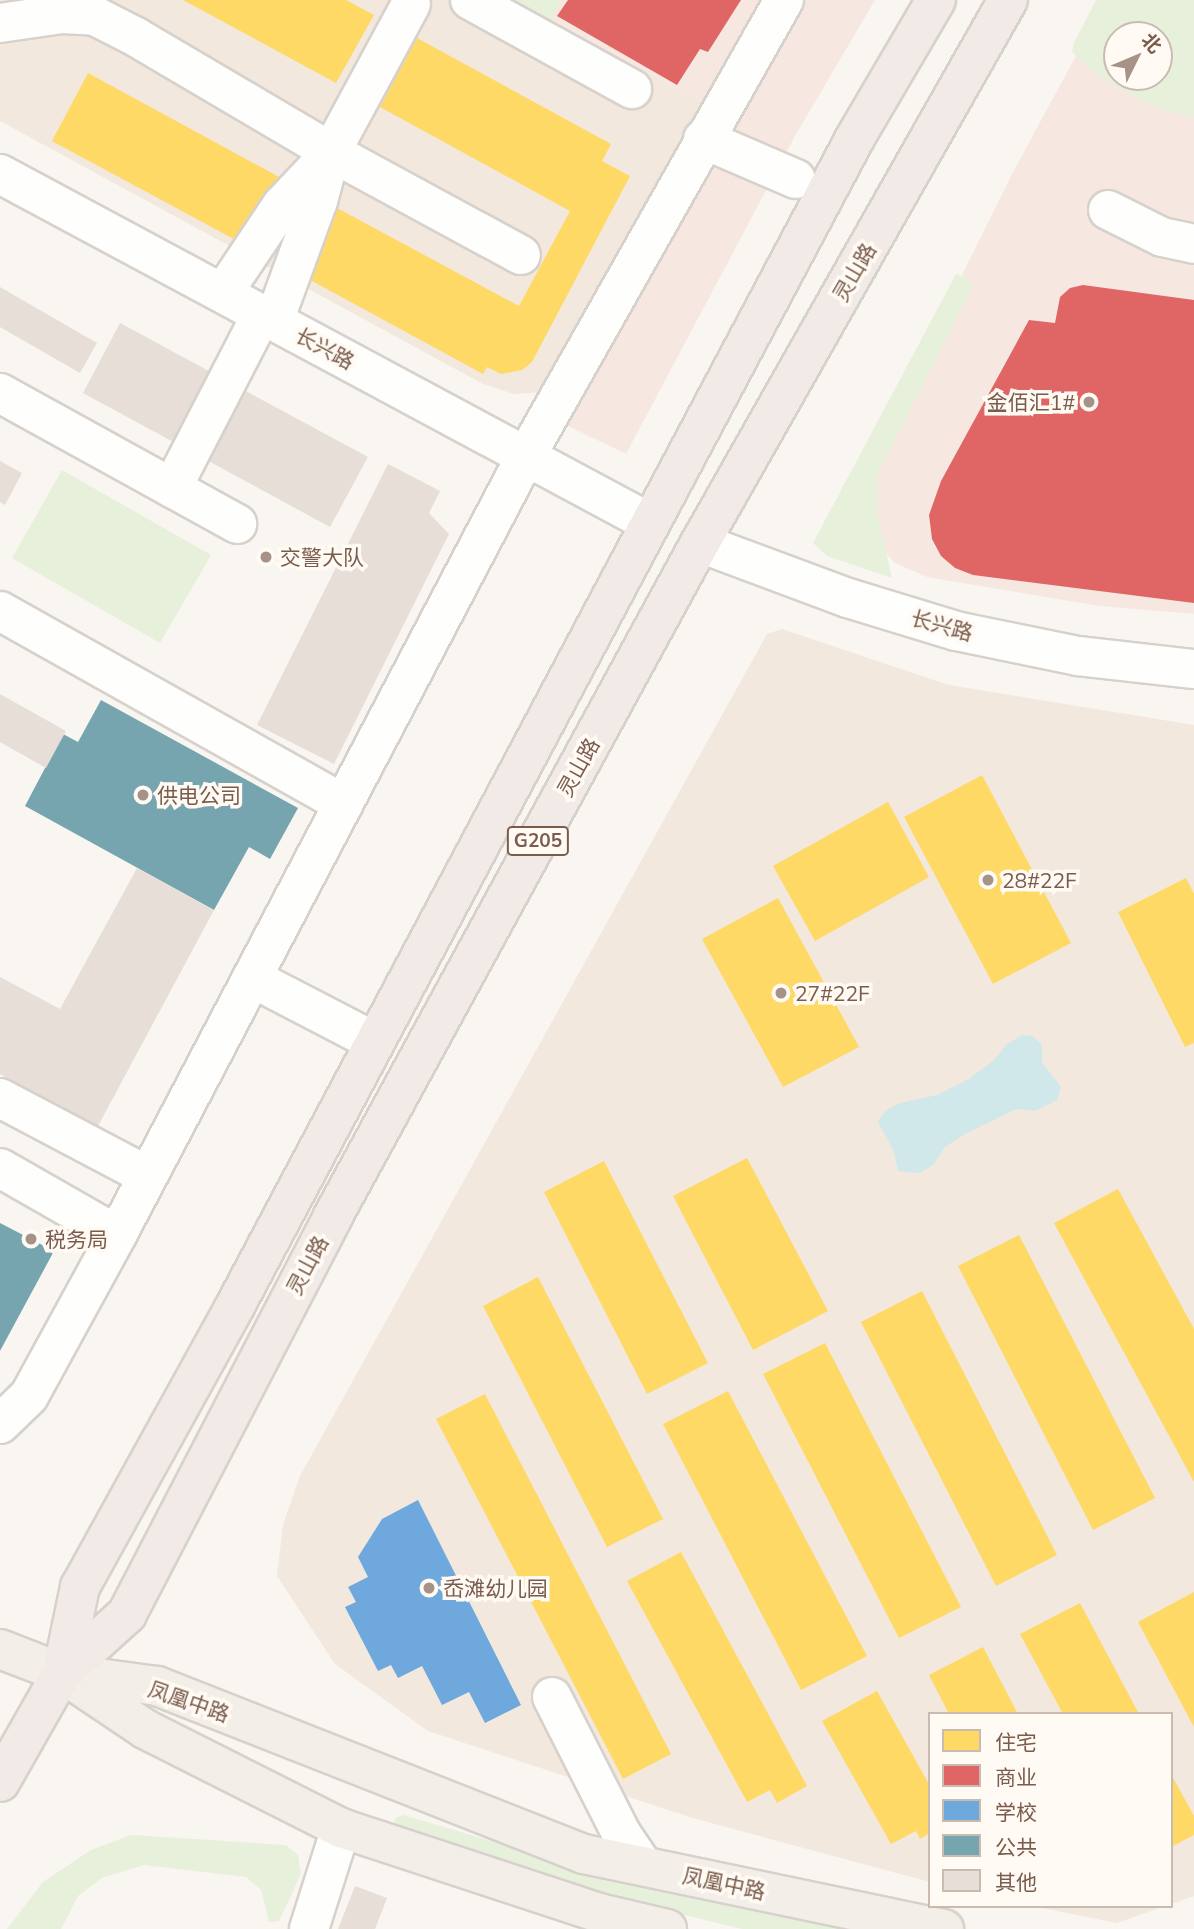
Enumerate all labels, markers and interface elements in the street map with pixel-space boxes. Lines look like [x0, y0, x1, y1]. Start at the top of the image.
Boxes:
north arrow [1103, 21, 1173, 91]
text: 北 [1137, 28, 1167, 58]
street label: 灵山路 [827, 238, 881, 306]
street label: 长兴路 [291, 322, 359, 374]
place label: 金佰汇1# [987, 389, 1075, 415]
marker: 金佰汇1# [1081, 394, 1097, 410]
place label: 交警大队 [280, 544, 364, 570]
marker: 交警大队 [258, 549, 274, 565]
street label: 长兴路 [908, 605, 976, 645]
street label: 灵山路 [552, 733, 604, 801]
place label: 供电公司 [157, 782, 241, 808]
marker: 供电公司 [135, 787, 151, 803]
road number: G205 [506, 826, 570, 856]
place label: 28#22F [1002, 867, 1077, 893]
marker: 28#22F [980, 872, 996, 888]
place label: 27#22F [795, 980, 870, 1006]
marker: 27#22F [773, 985, 789, 1001]
place label: 税务局 [45, 1226, 108, 1252]
marker: 税务局 [23, 1231, 39, 1247]
street label: 灵山路 [281, 1231, 333, 1299]
place label: 岙滩幼儿园 [443, 1575, 548, 1601]
marker: 岙滩幼儿园 [421, 1580, 437, 1596]
street label: 凤凰中路 [145, 1675, 233, 1727]
legend [928, 1712, 1173, 1908]
text: 住宅 [995, 1729, 1037, 1755]
text: 商业 [995, 1764, 1037, 1790]
text: 学校 [995, 1799, 1037, 1825]
text: 公共 [995, 1834, 1037, 1860]
street label: 凤凰中路 [680, 1862, 768, 1904]
text: 其他 [995, 1869, 1037, 1895]

